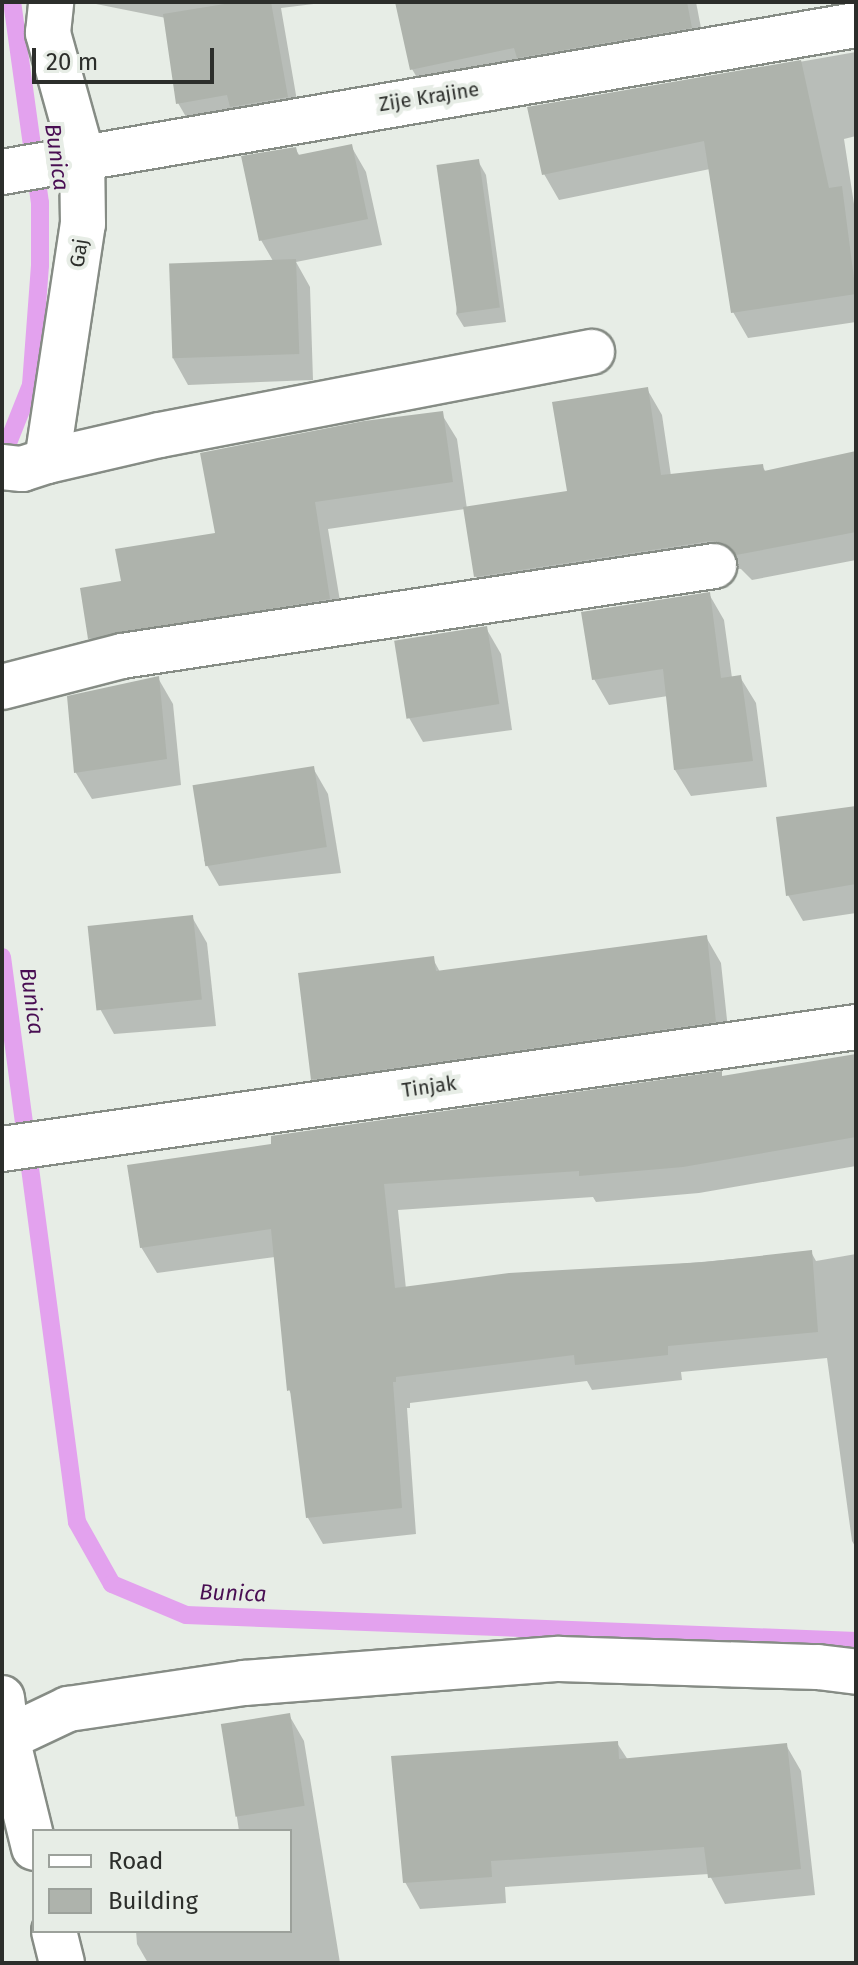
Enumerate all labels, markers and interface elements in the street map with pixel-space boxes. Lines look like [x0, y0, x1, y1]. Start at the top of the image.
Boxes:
scale bar [36, 32, 218, 82]
text: 20 m [46, 48, 98, 76]
street label: Zije Krajine [377, 77, 481, 117]
water label: Bunica [39, 122, 75, 192]
street label: Gaj [65, 237, 93, 269]
water label: Bunica [14, 966, 50, 1036]
street label: Tinjak [400, 1071, 458, 1103]
water label: Bunica [199, 1579, 267, 1607]
legend [32, 1829, 292, 1933]
text: Road [108, 1847, 163, 1875]
text: Building [108, 1887, 198, 1915]

